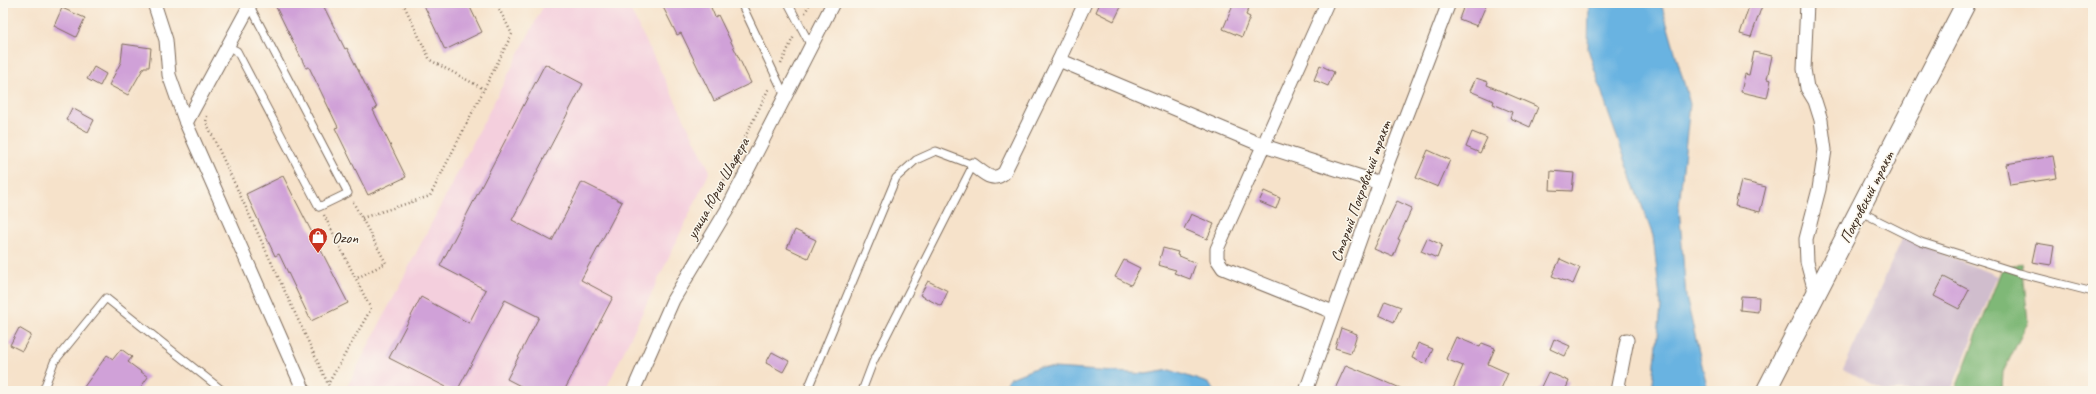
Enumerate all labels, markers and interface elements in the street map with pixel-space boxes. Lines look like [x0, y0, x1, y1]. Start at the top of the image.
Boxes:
street label: Старый Покровский тракт [1326, 116, 1396, 265]
street label: улица Юрия Шафера [681, 133, 755, 244]
street label: Покровский тракт [1835, 147, 1899, 247]
shop icon: Ozon [307, 226, 329, 254]
place label: Ozon [332, 228, 359, 248]

